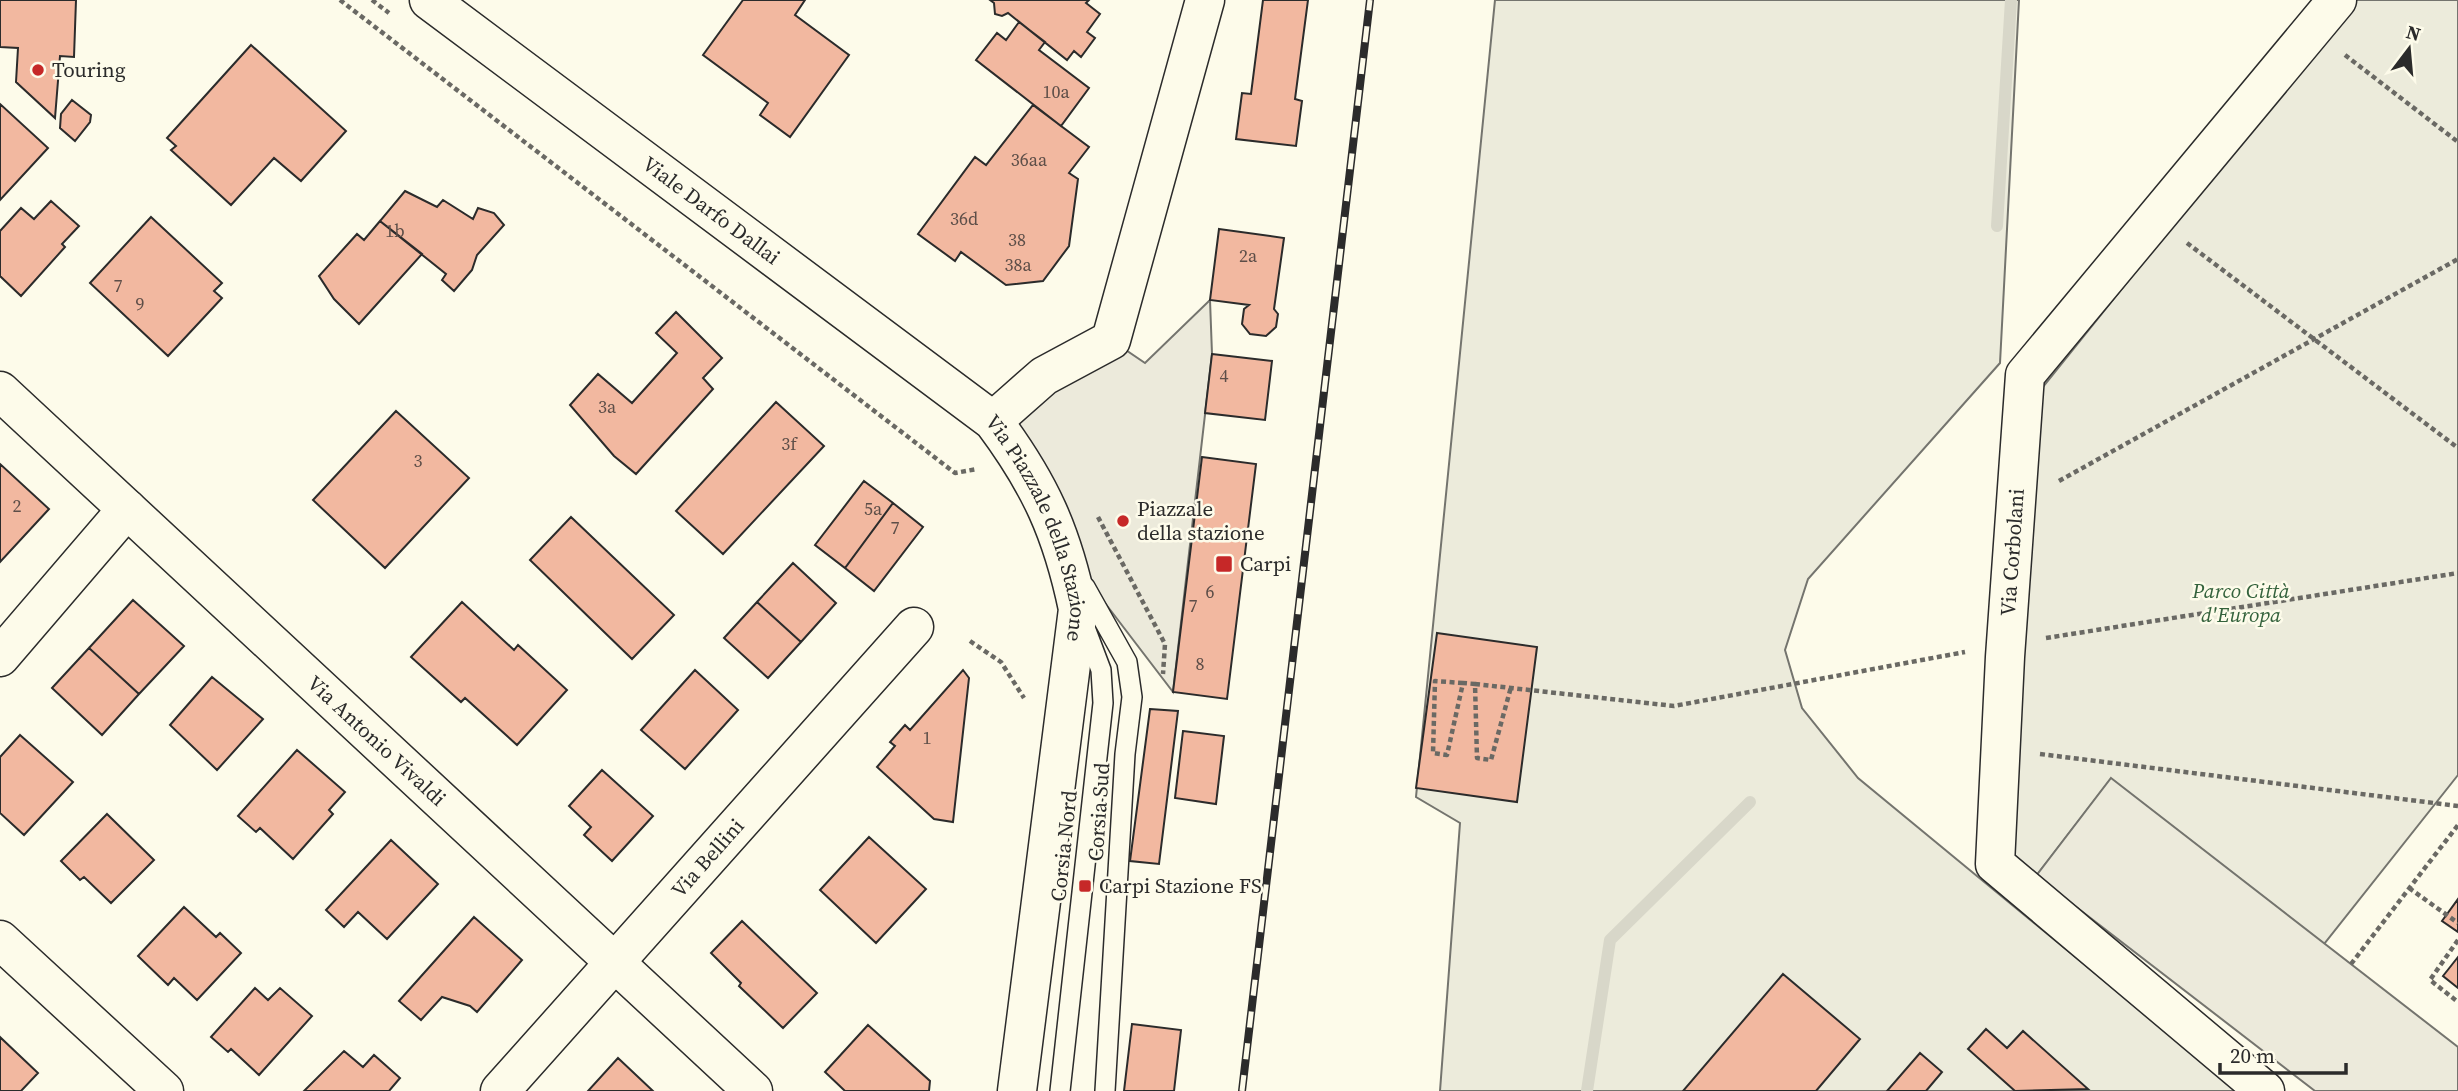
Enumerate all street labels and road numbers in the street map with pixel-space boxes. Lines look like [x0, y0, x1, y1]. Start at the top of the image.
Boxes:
street label: Viale Darfo Dallai [636, 149, 786, 271]
street label: Via Piazzale della Stazione [979, 408, 1093, 644]
street label: Via Corbolani [1993, 487, 2031, 617]
street label: Via Antonio Vivaldi [301, 669, 453, 813]
street label: Corsia Sud [1081, 762, 1116, 862]
street label: Corsia Nord [1043, 789, 1084, 903]
street label: Via Bellini [664, 812, 750, 904]

